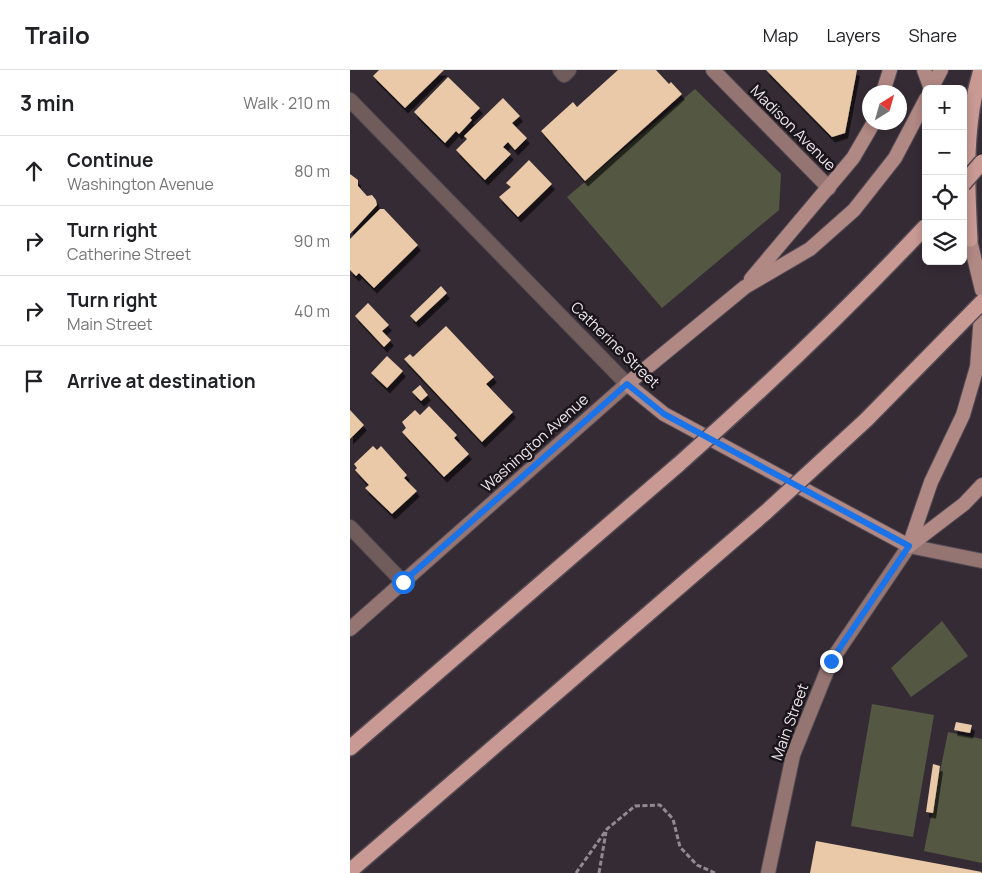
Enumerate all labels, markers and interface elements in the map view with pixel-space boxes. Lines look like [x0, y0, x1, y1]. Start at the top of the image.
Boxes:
text: Trailo [25, 18, 90, 51]
text: Map [763, 23, 798, 47]
text: Layers [826, 23, 880, 47]
text: Share [908, 23, 957, 47]
street label: Madison Avenue [746, 80, 841, 175]
north arrow [862, 85, 907, 130]
map controls [922, 85, 967, 265]
button: + [922, 85, 967, 130]
text: 3 min [20, 89, 74, 117]
text: Walk · 210 m [243, 92, 330, 114]
button: − [922, 130, 967, 175]
text: Continue [67, 147, 153, 173]
icon: ahead [20, 157, 48, 185]
text: 80 m [294, 160, 330, 182]
text: Washington Avenue [67, 173, 214, 195]
button: locate [922, 175, 967, 220]
text: Turn right [67, 217, 157, 243]
button: layers [922, 220, 967, 265]
icon: right [20, 227, 48, 255]
text: 90 m [294, 230, 330, 252]
text: Catherine Street [67, 243, 191, 265]
text: Turn right [67, 287, 157, 313]
icon: right [20, 297, 48, 325]
street label: Catherine Street [566, 297, 664, 393]
text: 40 m [294, 300, 330, 322]
text: Main Street [67, 313, 153, 335]
icon: arrive [20, 367, 48, 395]
text: Arrive at destination [67, 368, 256, 394]
street label: Washington Avenue [477, 389, 593, 496]
route start [392, 571, 415, 594]
route end [820, 650, 843, 673]
street label: Main Street [766, 680, 813, 763]

